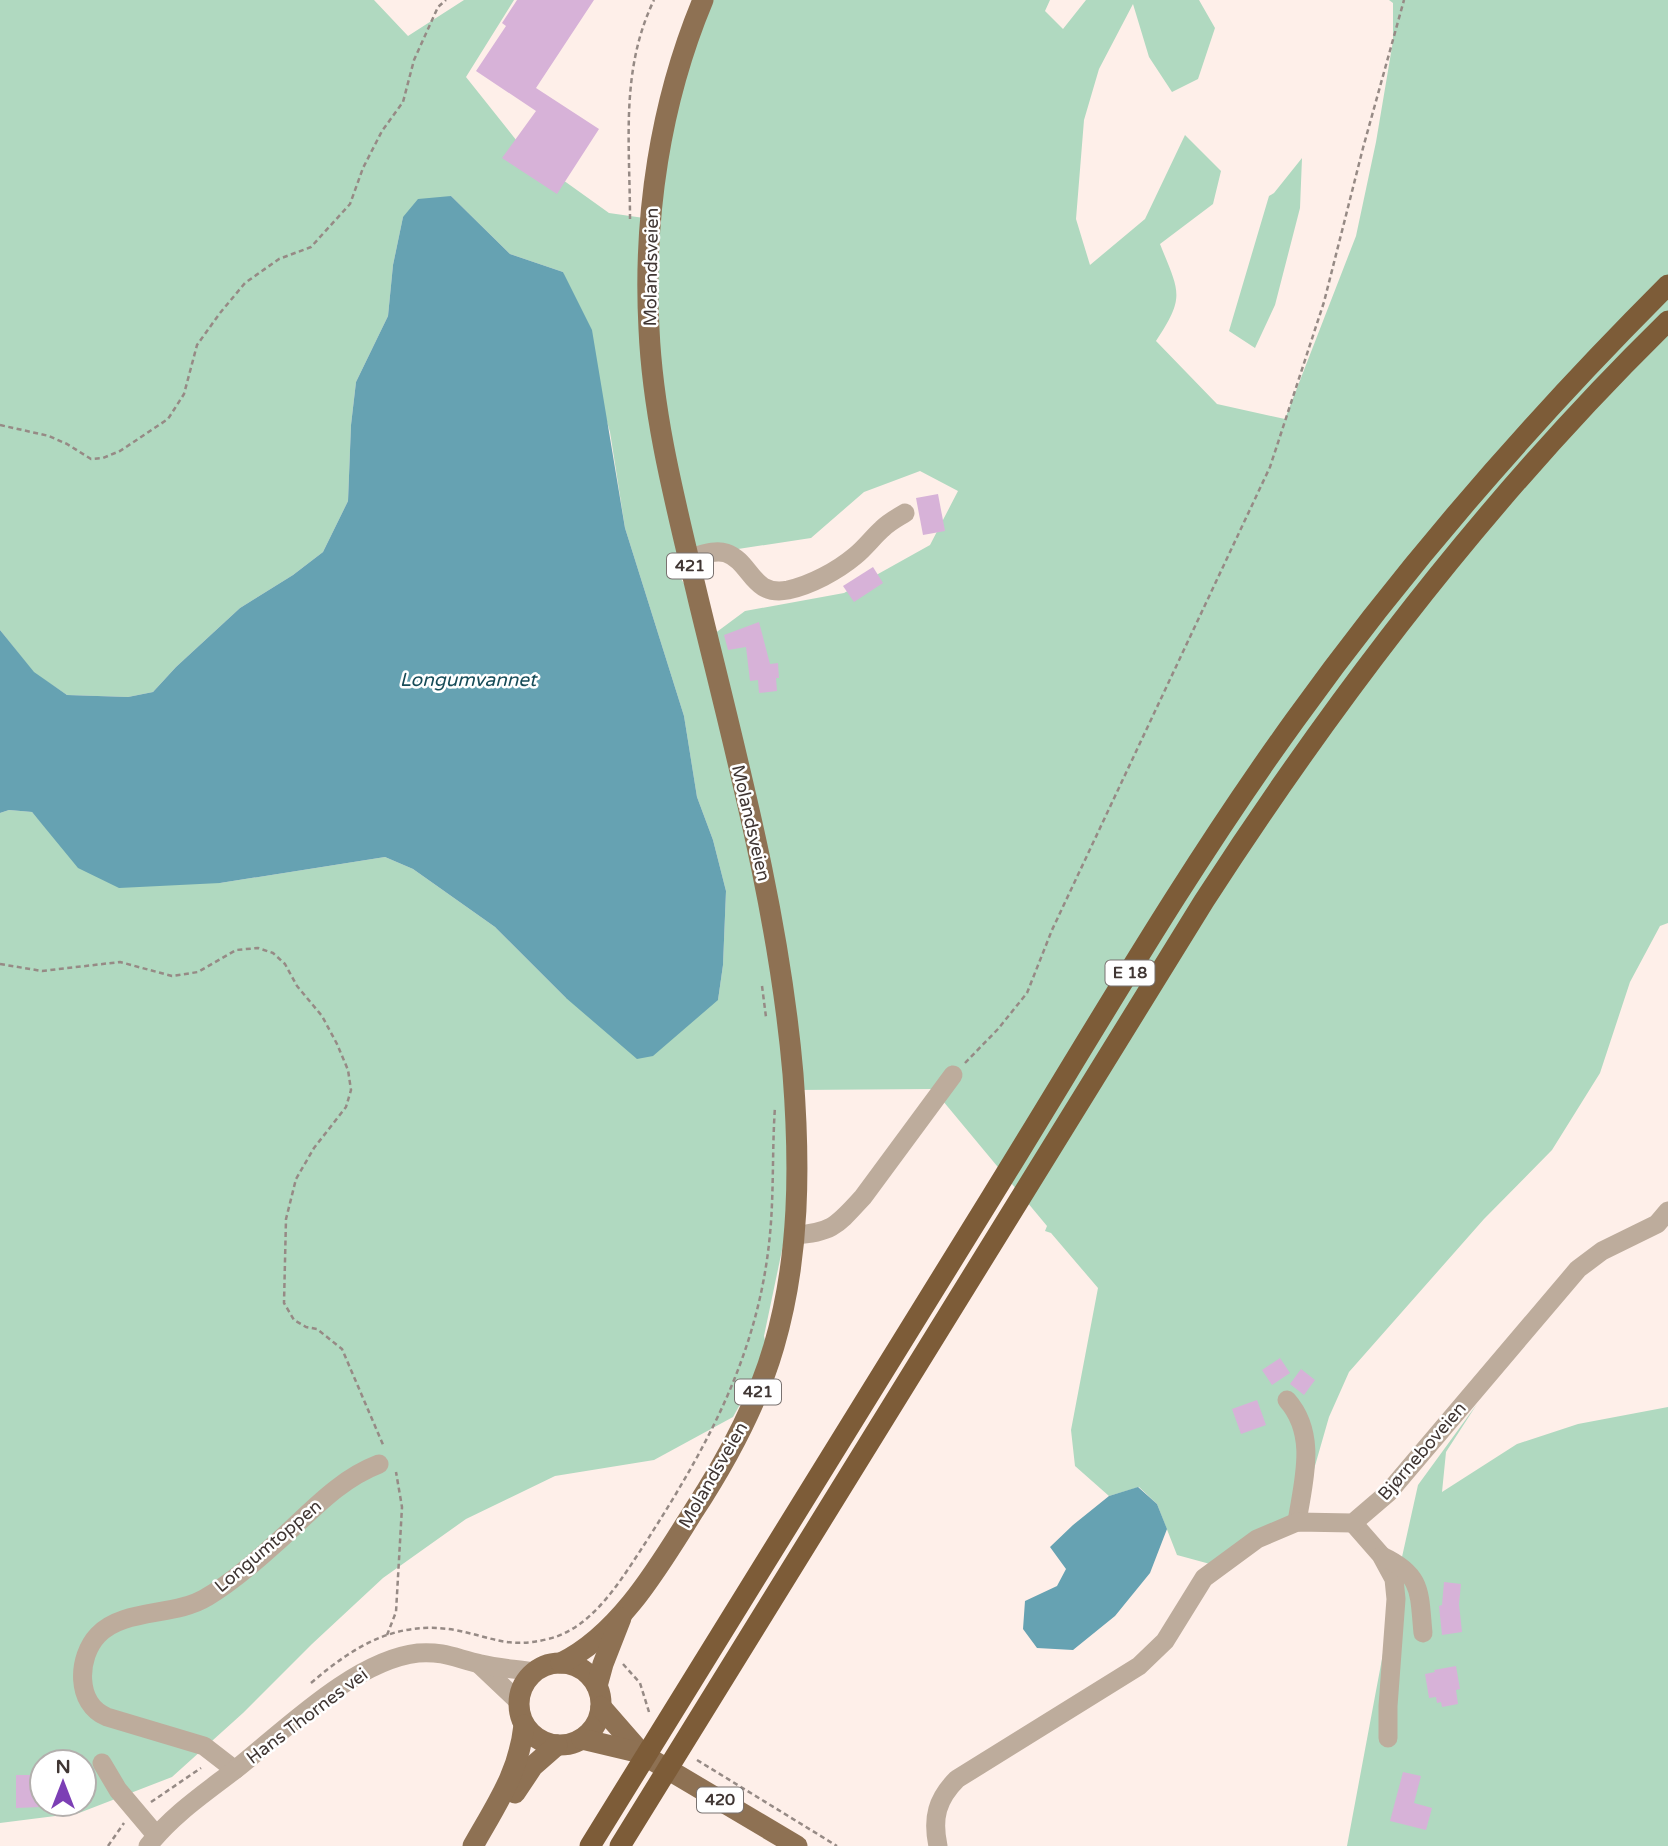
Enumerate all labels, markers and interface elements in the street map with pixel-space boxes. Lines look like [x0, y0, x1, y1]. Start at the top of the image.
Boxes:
street label: Molandsveien [639, 207, 663, 327]
road number: 421 [667, 554, 713, 579]
water label: Longumvannet [400, 669, 539, 691]
street label: Molandsveien [727, 763, 775, 883]
road number: E 18 [1106, 960, 1154, 986]
road number: 421 [735, 1380, 781, 1404]
street label: Bjørneboveien [1373, 1397, 1471, 1505]
street label: Molandsveien [674, 1418, 752, 1532]
street label: Longumtoppen [210, 1495, 326, 1597]
street label: Hans Thornes vei [242, 1663, 372, 1769]
north arrow [28, 1748, 98, 1818]
text: N [55, 1756, 71, 1778]
road number: 420 [697, 1788, 743, 1812]

